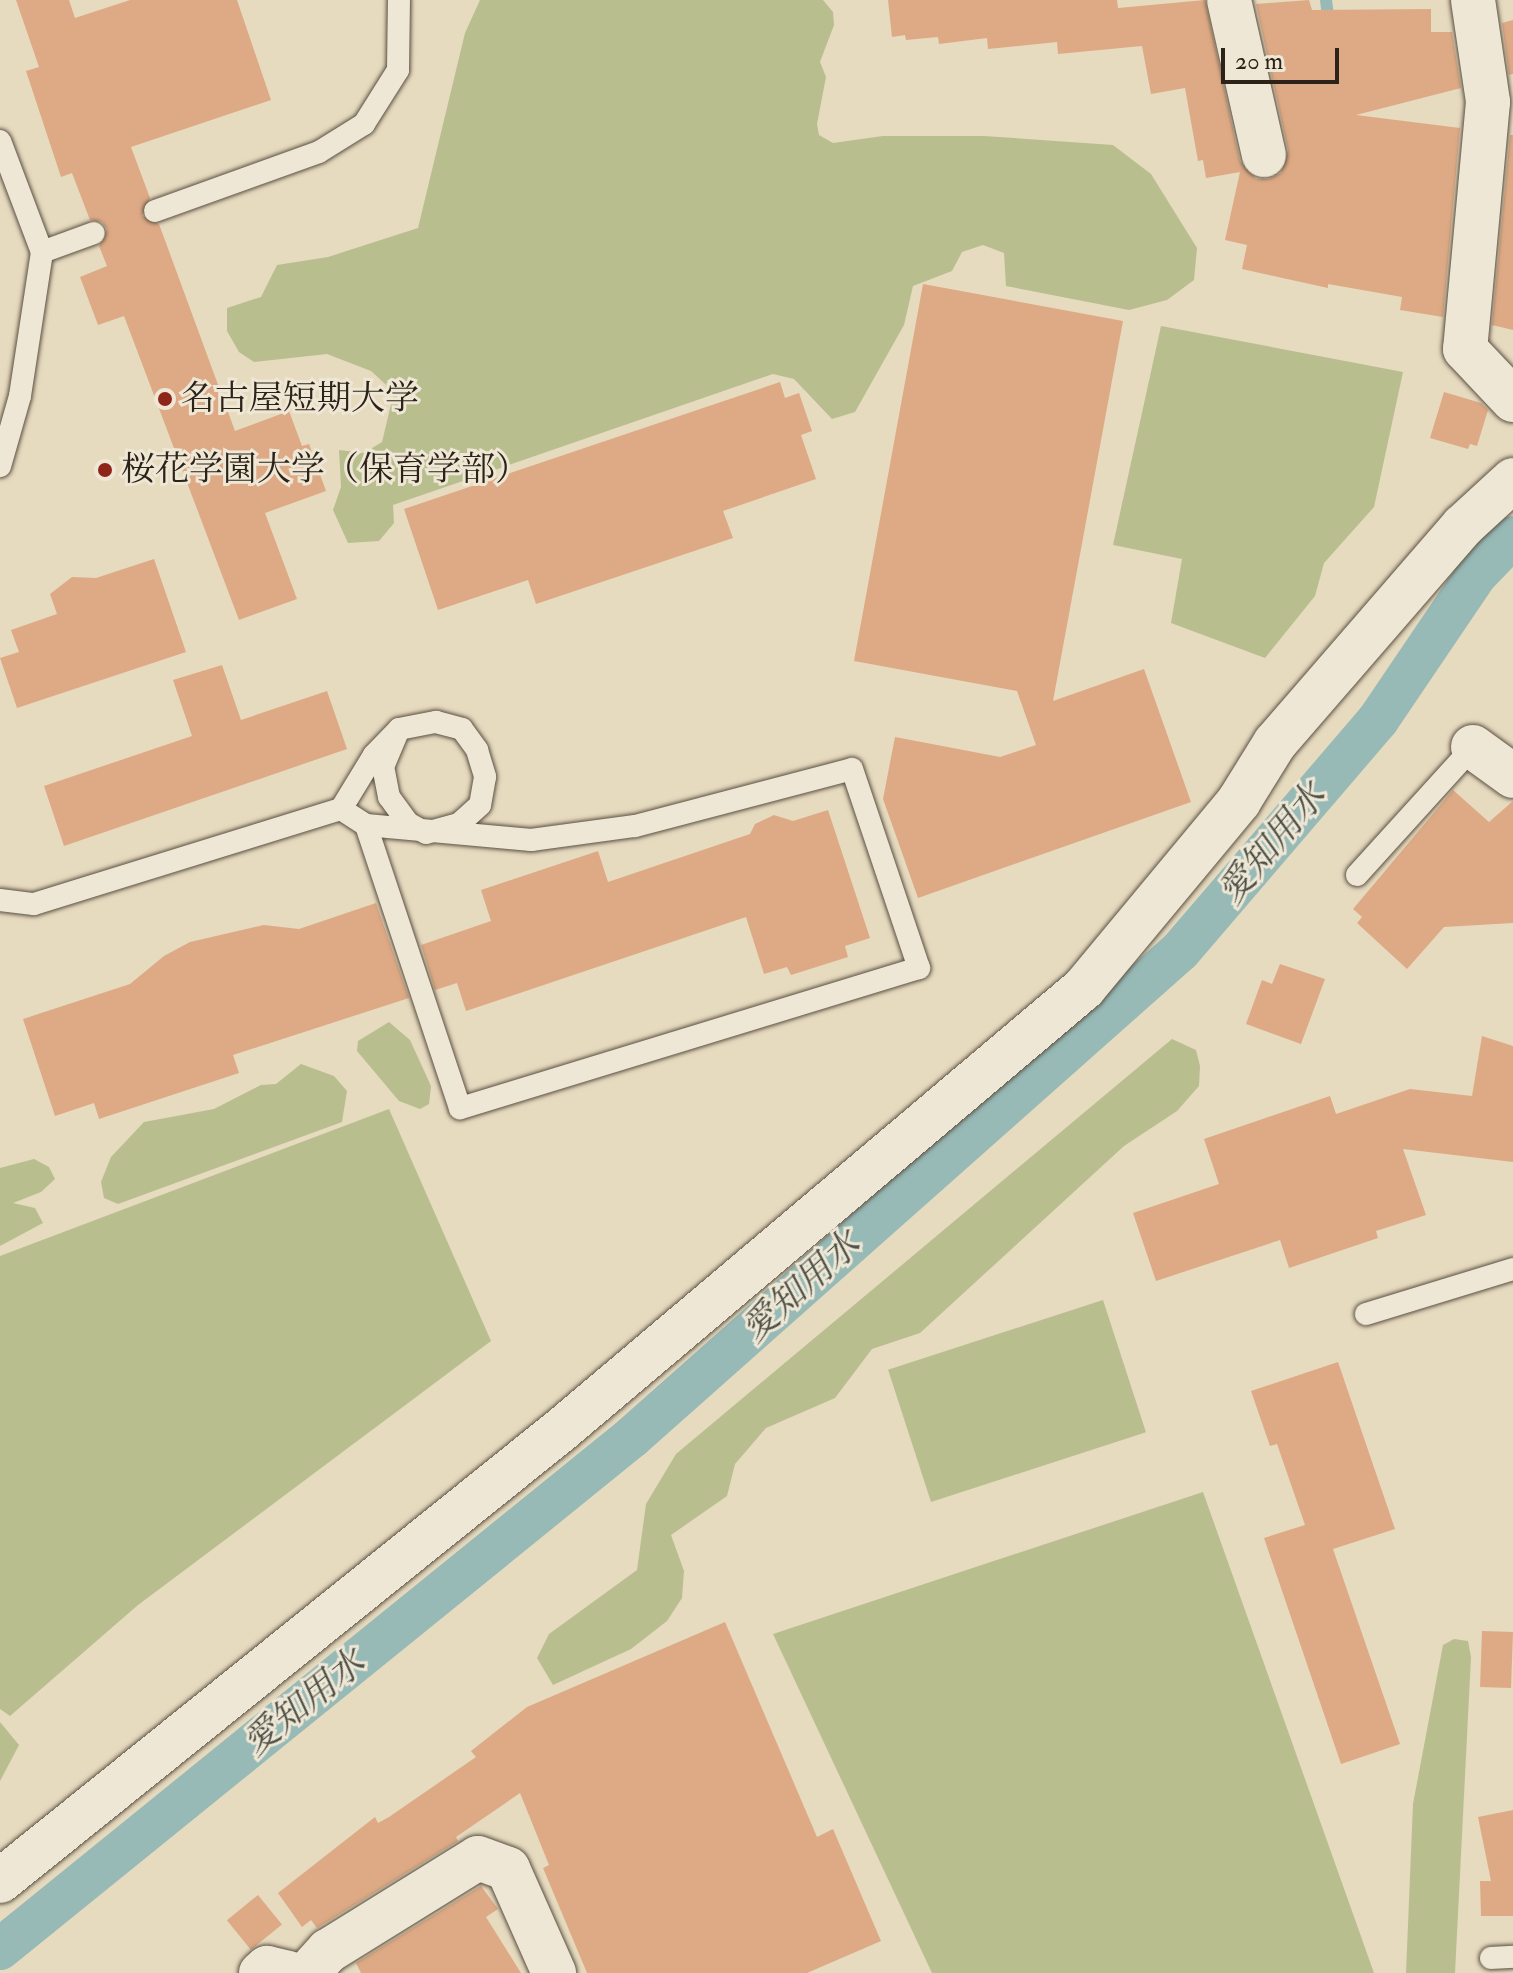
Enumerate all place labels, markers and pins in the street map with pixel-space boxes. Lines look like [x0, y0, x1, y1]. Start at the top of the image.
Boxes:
place label: 名古屋短期大学 [181, 379, 419, 419]
marker: 名古屋短期大学 [156, 390, 174, 408]
place label: 桜花学園大学（保育学部） [121, 450, 529, 490]
marker: 桜花学園大学（保育学部） [96, 461, 114, 479]

